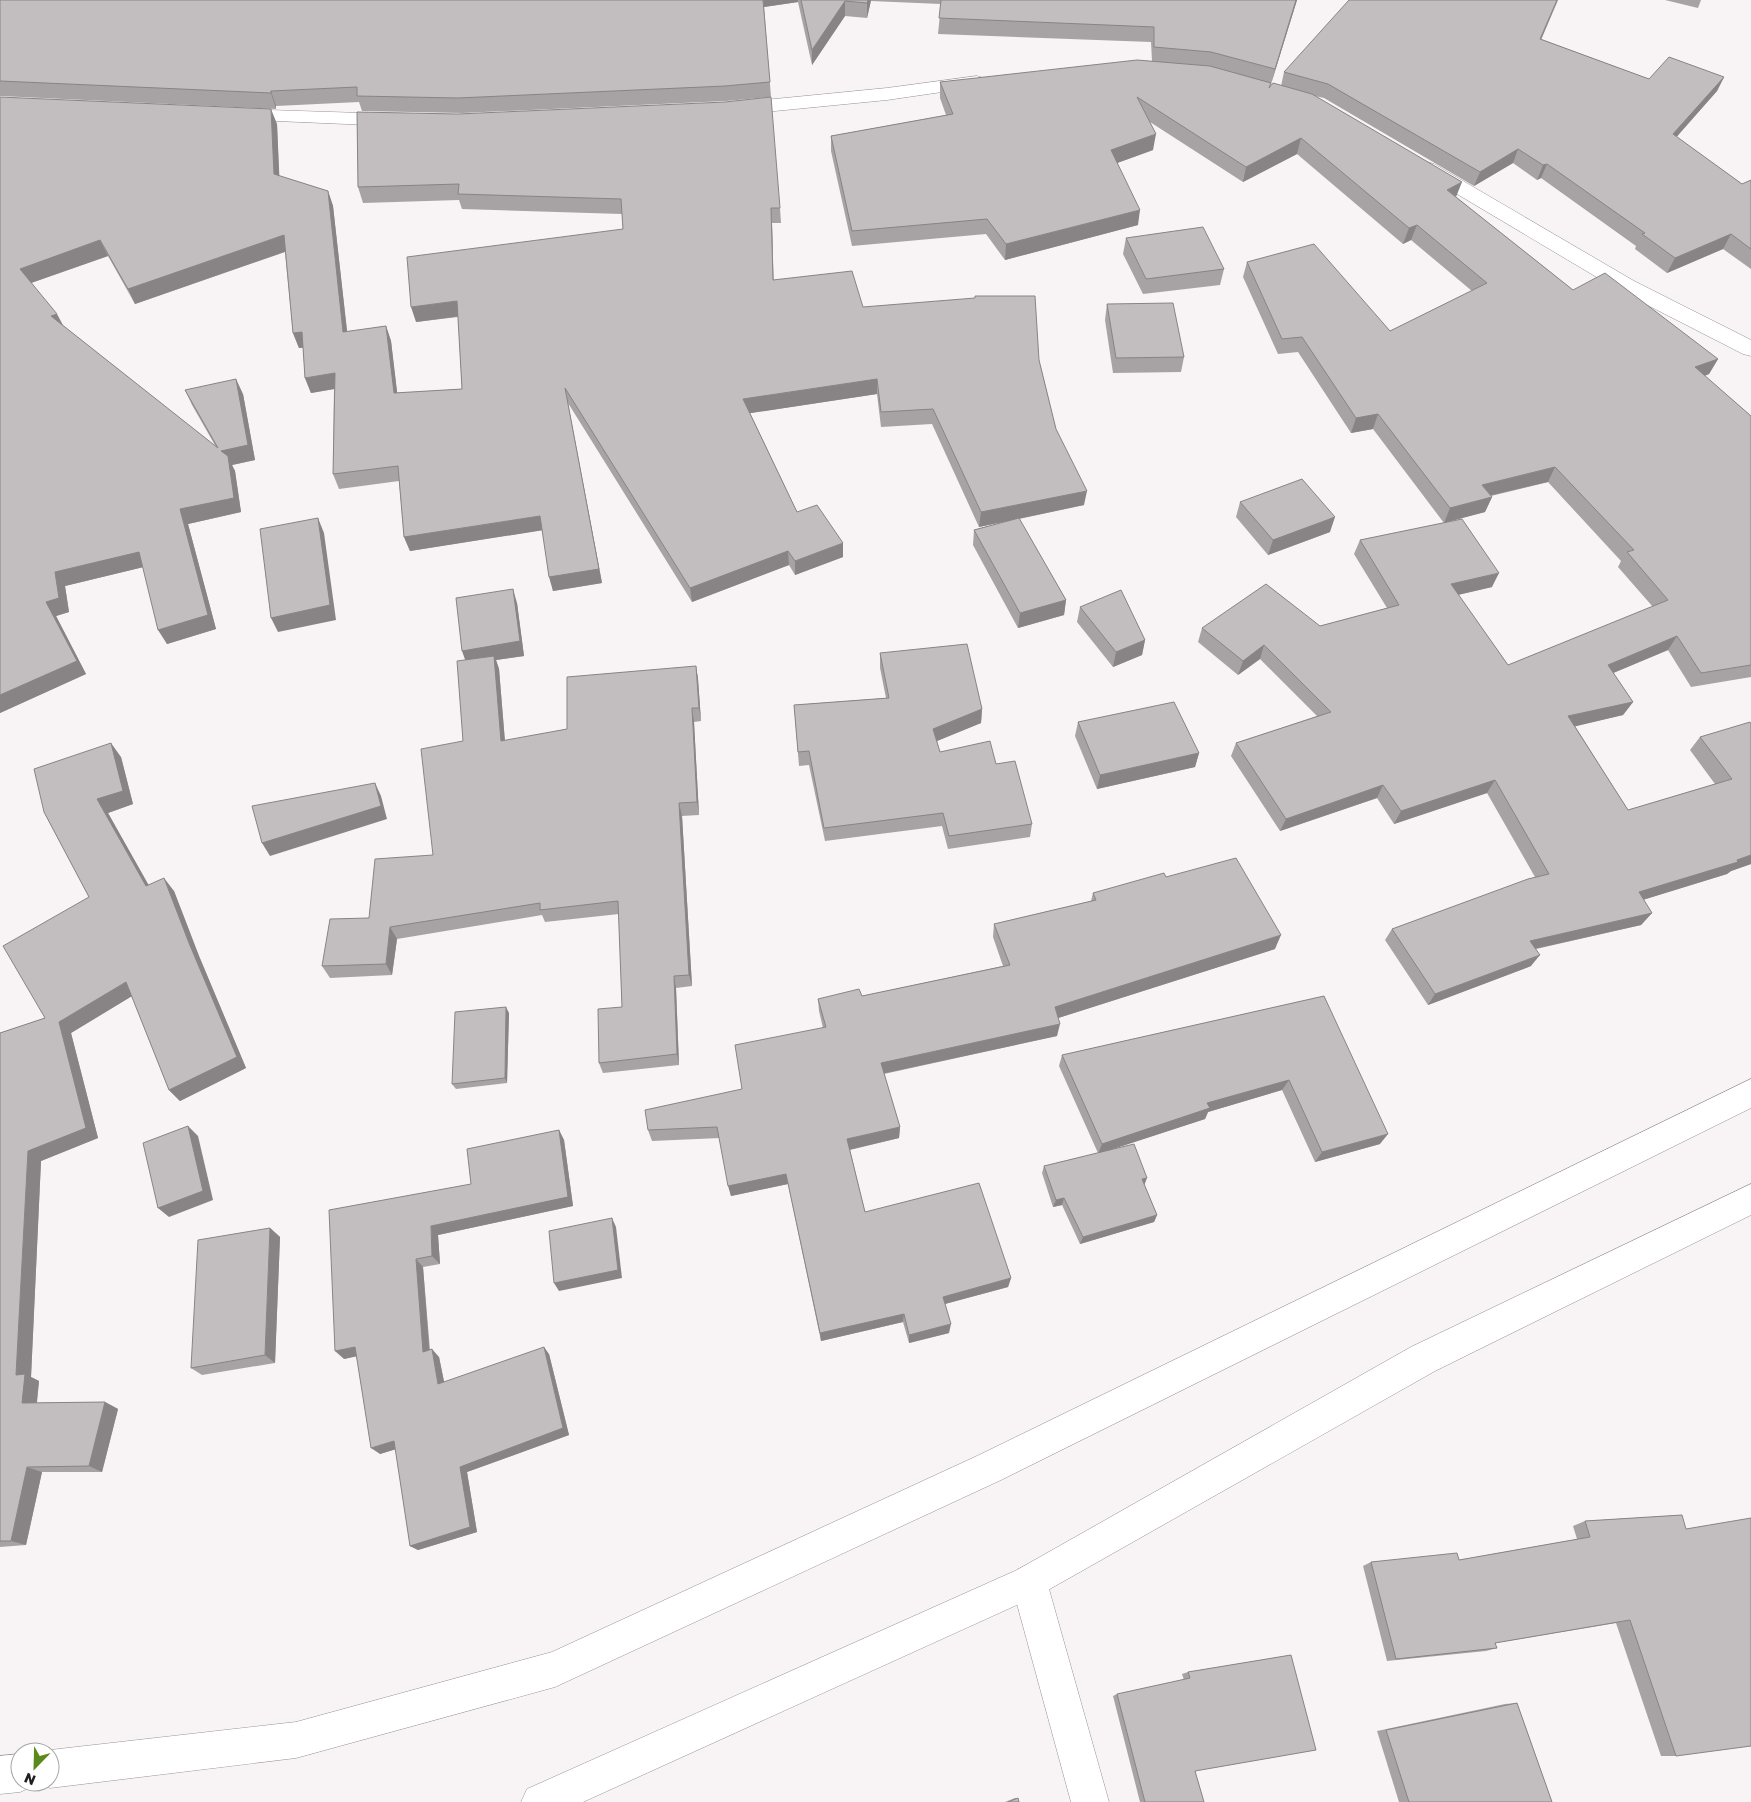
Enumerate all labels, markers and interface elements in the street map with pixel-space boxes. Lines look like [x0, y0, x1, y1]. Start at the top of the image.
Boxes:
north arrow [10, 1742, 60, 1792]
text: N [22, 1770, 38, 1789]

